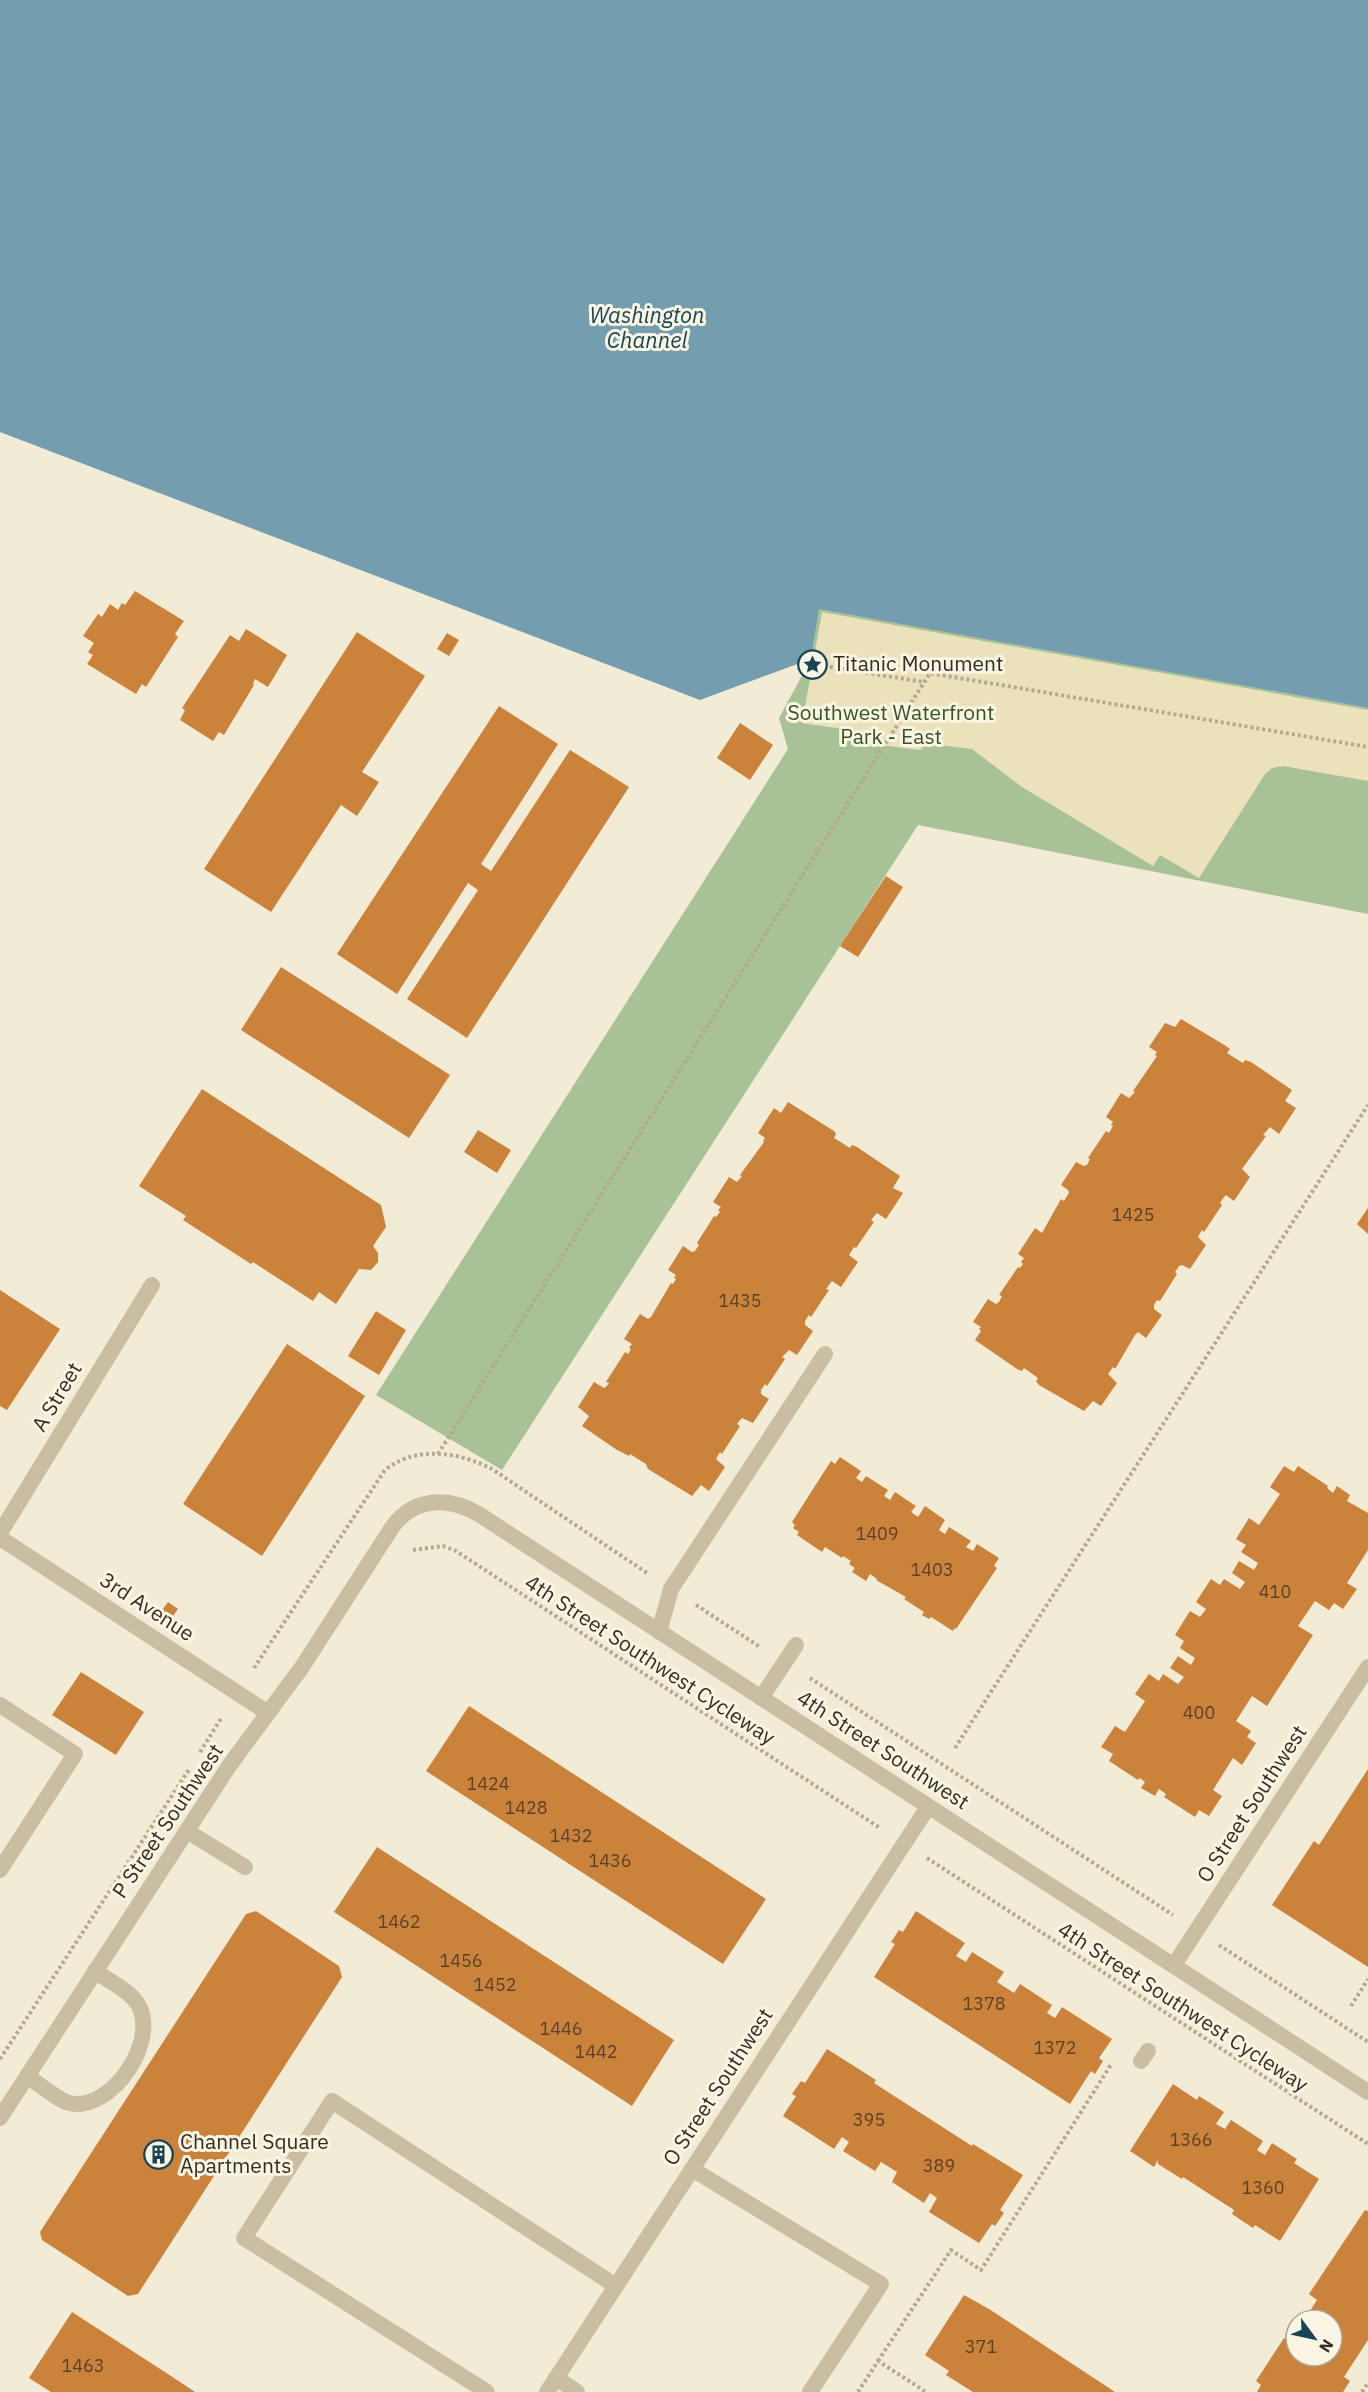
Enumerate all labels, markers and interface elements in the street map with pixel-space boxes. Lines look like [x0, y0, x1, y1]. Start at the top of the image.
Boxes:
water label: Washington Channel [589, 300, 705, 354]
place icon: Titanic Monument [796, 648, 828, 680]
place label: Titanic Monument [833, 649, 1003, 677]
park label: Southwest Waterfront Park - East [788, 698, 994, 750]
house number: 1425 [1111, 1203, 1155, 1226]
house number: 1435 [718, 1289, 762, 1312]
street label: A Street [25, 1357, 88, 1436]
house number: 1409 [855, 1522, 899, 1545]
house number: 1403 [910, 1558, 954, 1581]
street label: 3rd Avenue [95, 1565, 200, 1647]
street label: 4th Street Southwest Cycleway [520, 1568, 782, 1751]
house number: 410 [1259, 1580, 1291, 1603]
street label: 4th Street Southwest [792, 1683, 975, 1815]
house number: 400 [1183, 1701, 1215, 1724]
street label: O Street Southwest [1190, 1719, 1313, 1888]
street label: P Street Southwest [105, 1738, 229, 1903]
house number: 1424 [466, 1772, 510, 1795]
house number: 1428 [504, 1796, 548, 1819]
house number: 1432 [549, 1824, 593, 1847]
house number: 1436 [588, 1849, 632, 1872]
house number: 1462 [377, 1910, 421, 1933]
street label: 4th Street Southwest Cycleway [1053, 1915, 1315, 2098]
house number: 1456 [439, 1949, 483, 1972]
house number: 1452 [473, 1973, 517, 1996]
house number: 1378 [962, 1992, 1006, 2015]
street label: O Street Southwest [656, 2002, 779, 2171]
house number: 1446 [539, 2017, 583, 2040]
house number: 1372 [1033, 2036, 1077, 2059]
house number: 1442 [574, 2040, 618, 2063]
house number: 395 [853, 2108, 885, 2131]
place label: Channel Square Apartments [180, 2127, 329, 2179]
house number: 1366 [1169, 2128, 1213, 2151]
building icon: Channel Square Apartments [143, 2138, 175, 2170]
house number: 389 [923, 2154, 955, 2177]
house number: 1360 [1241, 2176, 1285, 2199]
north arrow [1284, 2308, 1344, 2368]
house number: 371 [965, 2335, 997, 2358]
text: N [1315, 2336, 1338, 2356]
house number: 1463 [61, 2354, 105, 2377]

